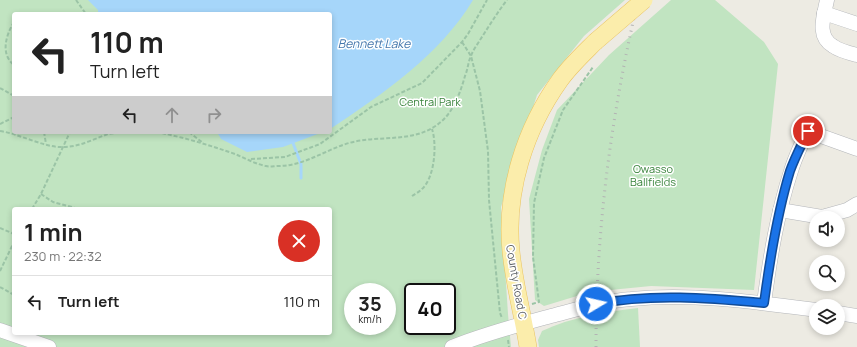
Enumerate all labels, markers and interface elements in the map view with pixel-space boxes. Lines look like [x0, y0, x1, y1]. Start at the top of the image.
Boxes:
text: 110 m [90, 23, 164, 61]
icon: left [24, 28, 76, 80]
water label: Bennett Lake [338, 35, 411, 52]
text: Turn left [90, 59, 160, 83]
park label: Central Park [399, 94, 461, 109]
icon: left [119, 104, 141, 126]
icon: ahead [161, 104, 183, 126]
icon: right [203, 104, 225, 126]
pin [791, 114, 825, 148]
icon: arrive [797, 120, 819, 142]
park label: Owasso Ballfields [630, 161, 676, 189]
map controls [809, 211, 845, 335]
button: sound [809, 211, 845, 247]
text: 1 min [24, 215, 83, 248]
button: close [278, 220, 320, 262]
street label: County Road C [503, 243, 531, 321]
text: 230 m · 22:32 [24, 247, 102, 265]
button: search [809, 255, 845, 291]
speed limit sign: 40 [404, 283, 456, 335]
position arrow [575, 283, 617, 325]
text: 35 [358, 290, 382, 317]
icon: left [24, 291, 46, 313]
text: Turn left [58, 291, 120, 312]
text: 110 m [283, 291, 320, 312]
button: layers [809, 299, 845, 335]
text: km/h [358, 312, 382, 326]

